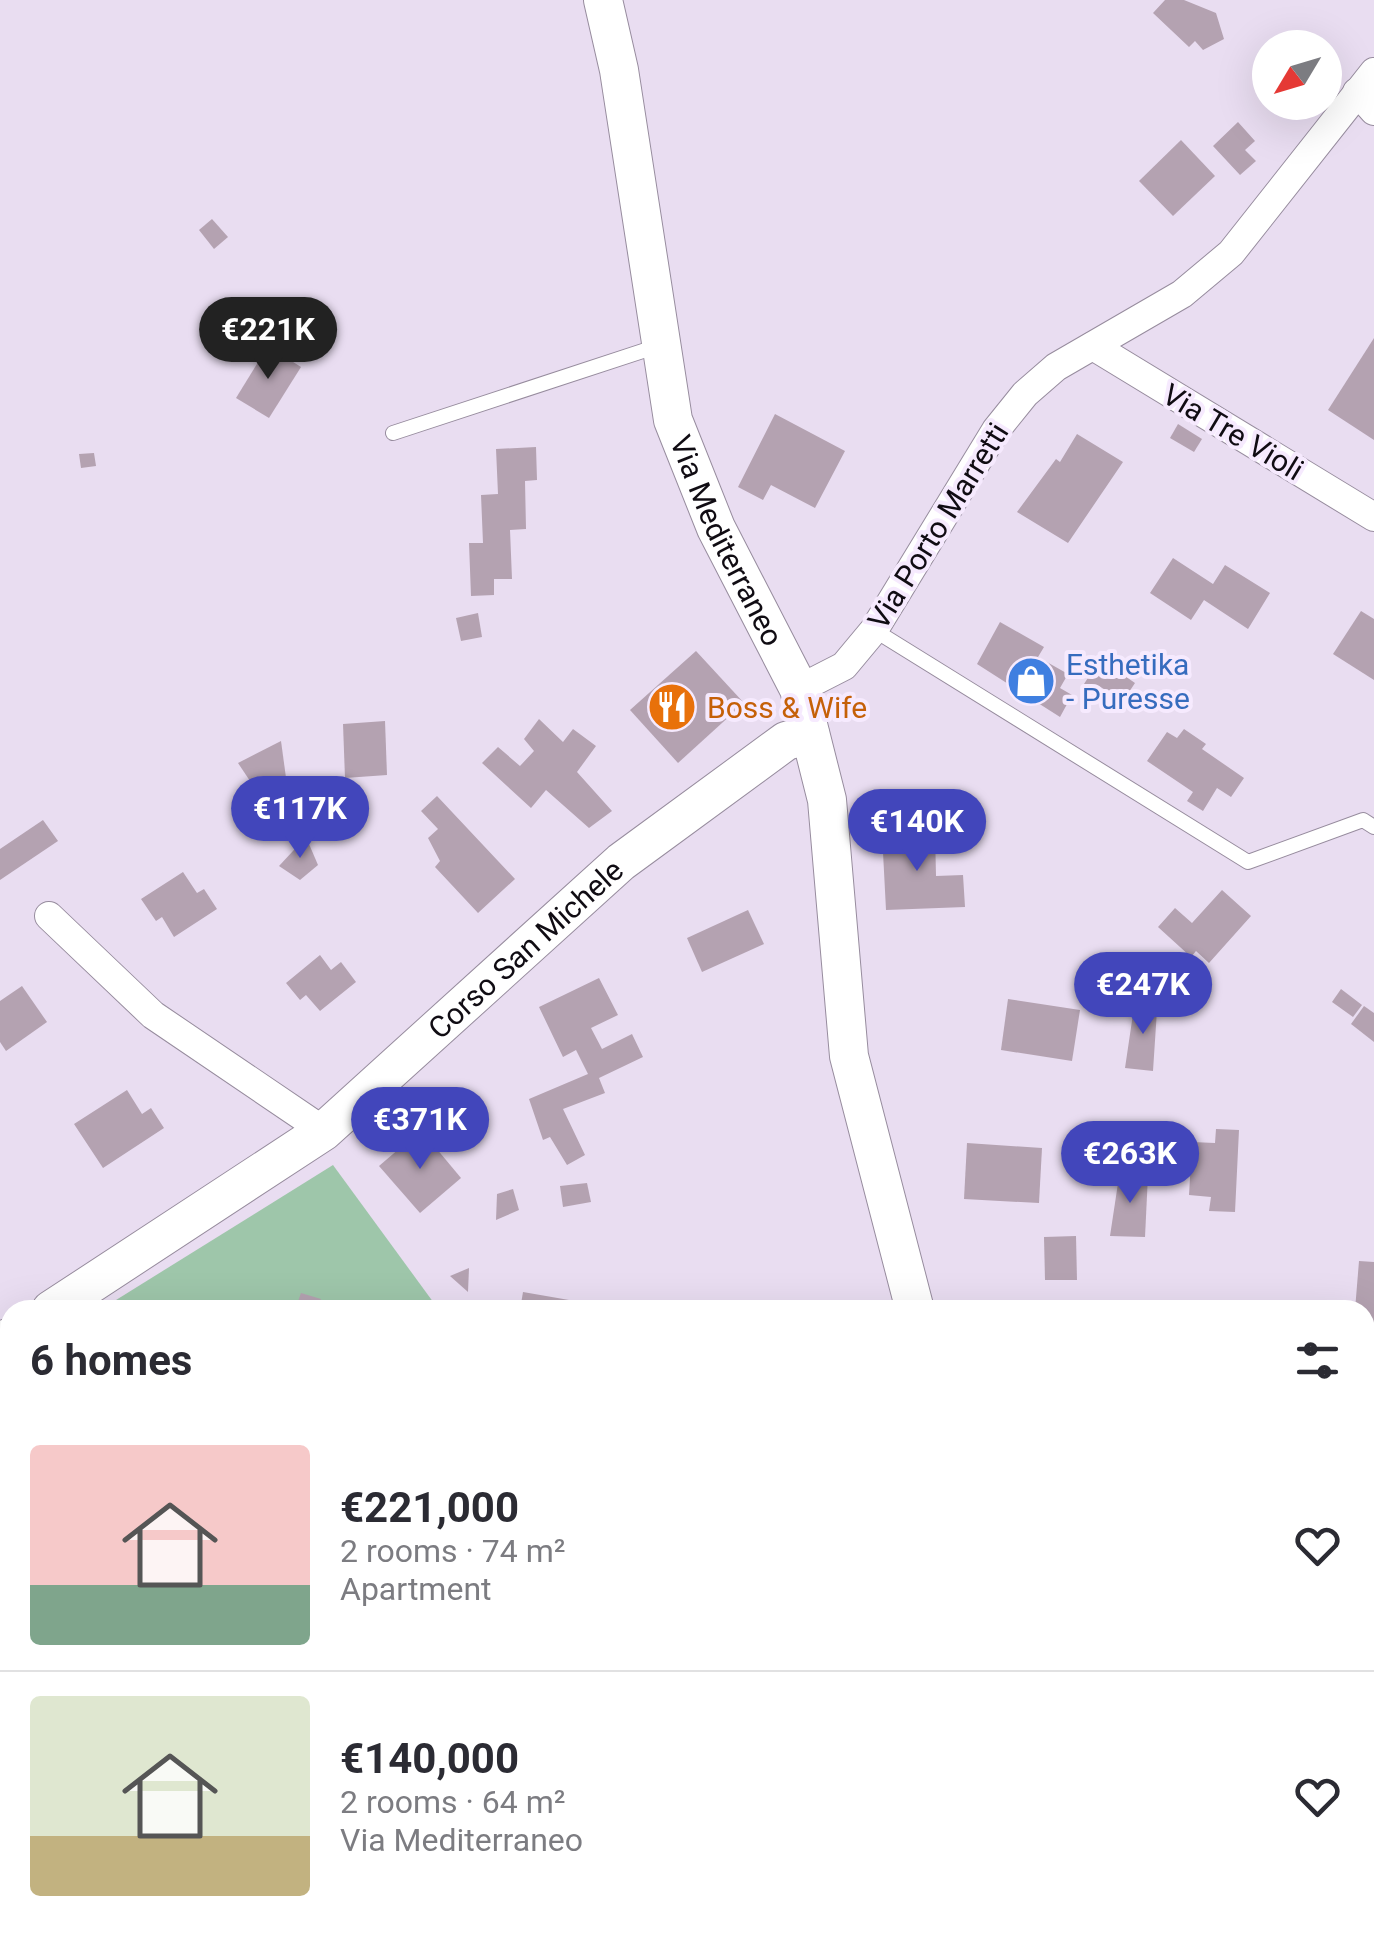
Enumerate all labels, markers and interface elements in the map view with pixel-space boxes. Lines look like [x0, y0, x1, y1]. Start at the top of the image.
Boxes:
north arrow [1252, 30, 1342, 120]
map controls [1252, 30, 1342, 120]
pin: €221K [198, 297, 338, 382]
text: €221K [221, 310, 315, 348]
street label: Via Tre Violi [1156, 376, 1310, 488]
street label: Via Porto Marretti [861, 416, 1015, 636]
street label: Via Mediterraneo [663, 430, 791, 651]
place label: Esthetika - Puresse [1066, 647, 1190, 716]
shop icon: Esthetika - Puresse [1005, 655, 1057, 707]
restaurant icon: Boss & Wife [646, 681, 698, 733]
place label: Boss & Wife [707, 690, 867, 725]
pin: €117K [230, 776, 370, 861]
text: €117K [253, 789, 347, 827]
pin: €140K [847, 789, 987, 874]
text: €140K [870, 802, 964, 840]
street label: Corso San Michele [421, 852, 630, 1046]
pin: €247K [1073, 952, 1213, 1037]
text: €247K [1096, 965, 1190, 1003]
pin: €371K [350, 1087, 490, 1172]
text: €371K [373, 1100, 467, 1138]
pin: €263K [1060, 1121, 1200, 1206]
text: €263K [1083, 1134, 1177, 1172]
icon: filters [1290, 1333, 1345, 1388]
text: 6 homes [30, 1336, 192, 1385]
text: €221,000 [340, 1483, 519, 1532]
icon: home [110, 1485, 230, 1605]
icon: heart [1290, 1518, 1345, 1573]
text: 2 rooms · 74 m² [340, 1532, 565, 1570]
text: Apartment [340, 1570, 492, 1608]
text: €140,000 [340, 1734, 519, 1783]
icon: home [110, 1736, 230, 1856]
icon: heart [1290, 1769, 1345, 1824]
text: 2 rooms · 64 m² [340, 1783, 565, 1821]
text: Via Mediterraneo [340, 1821, 583, 1859]

